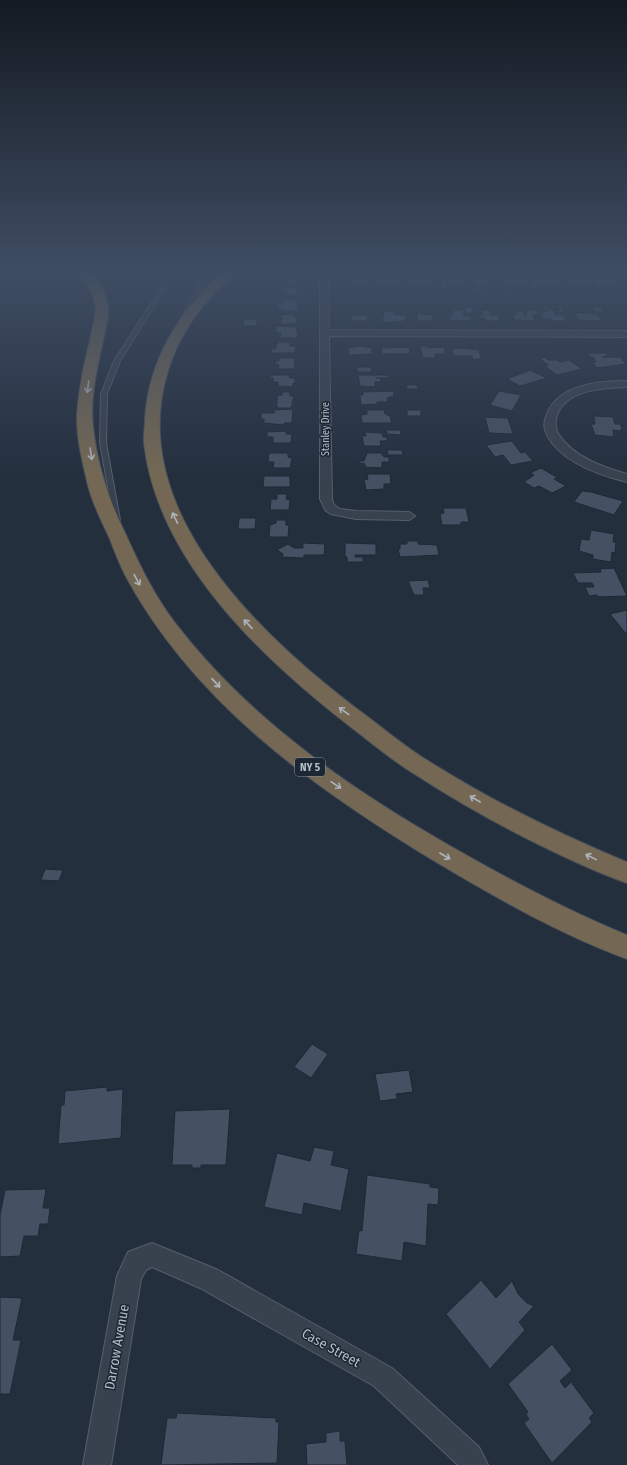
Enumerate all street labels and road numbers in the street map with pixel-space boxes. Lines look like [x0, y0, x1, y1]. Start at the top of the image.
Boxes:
street label: Stanley Drive [320, 402, 332, 456]
road number: NY 5 [295, 758, 325, 776]
street label: Darrow Avenue [101, 1303, 133, 1391]
street label: Case Street [299, 1325, 364, 1371]

